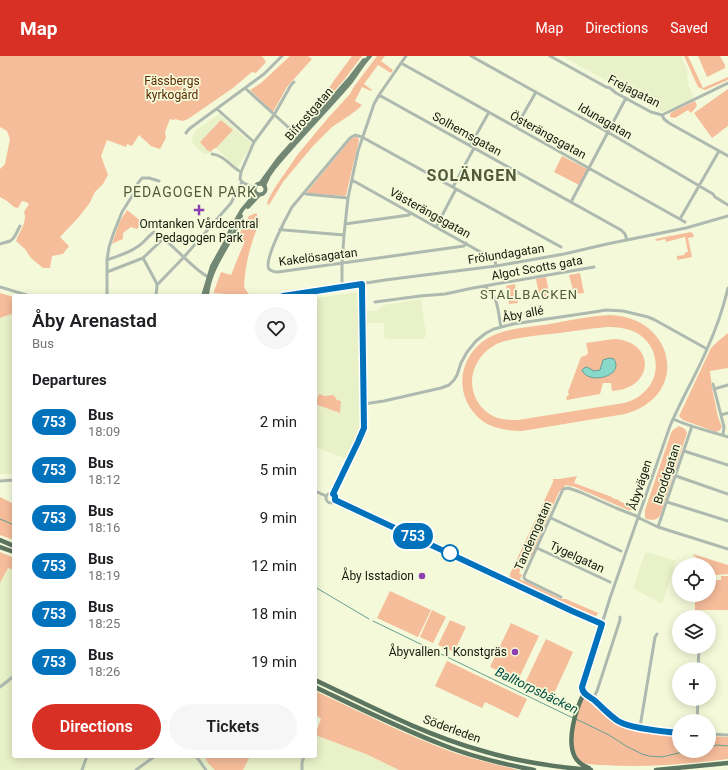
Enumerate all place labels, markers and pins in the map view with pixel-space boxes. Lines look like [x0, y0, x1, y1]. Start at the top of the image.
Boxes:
marker: Omtanken Vårdcentral Pedagogen Park [193, 204, 205, 216]
place label: Omtanken Vårdcentral Pedagogen Park [140, 217, 258, 245]
unlabelled marker [441, 544, 459, 562]
place label: Åby Isstadion [342, 567, 414, 583]
marker: Åby Isstadion [417, 571, 427, 581]
place label: Åbyvallen 1 Konstgräs [389, 643, 507, 659]
marker: Åbyvallen 1 Konstgräs [510, 647, 520, 657]

